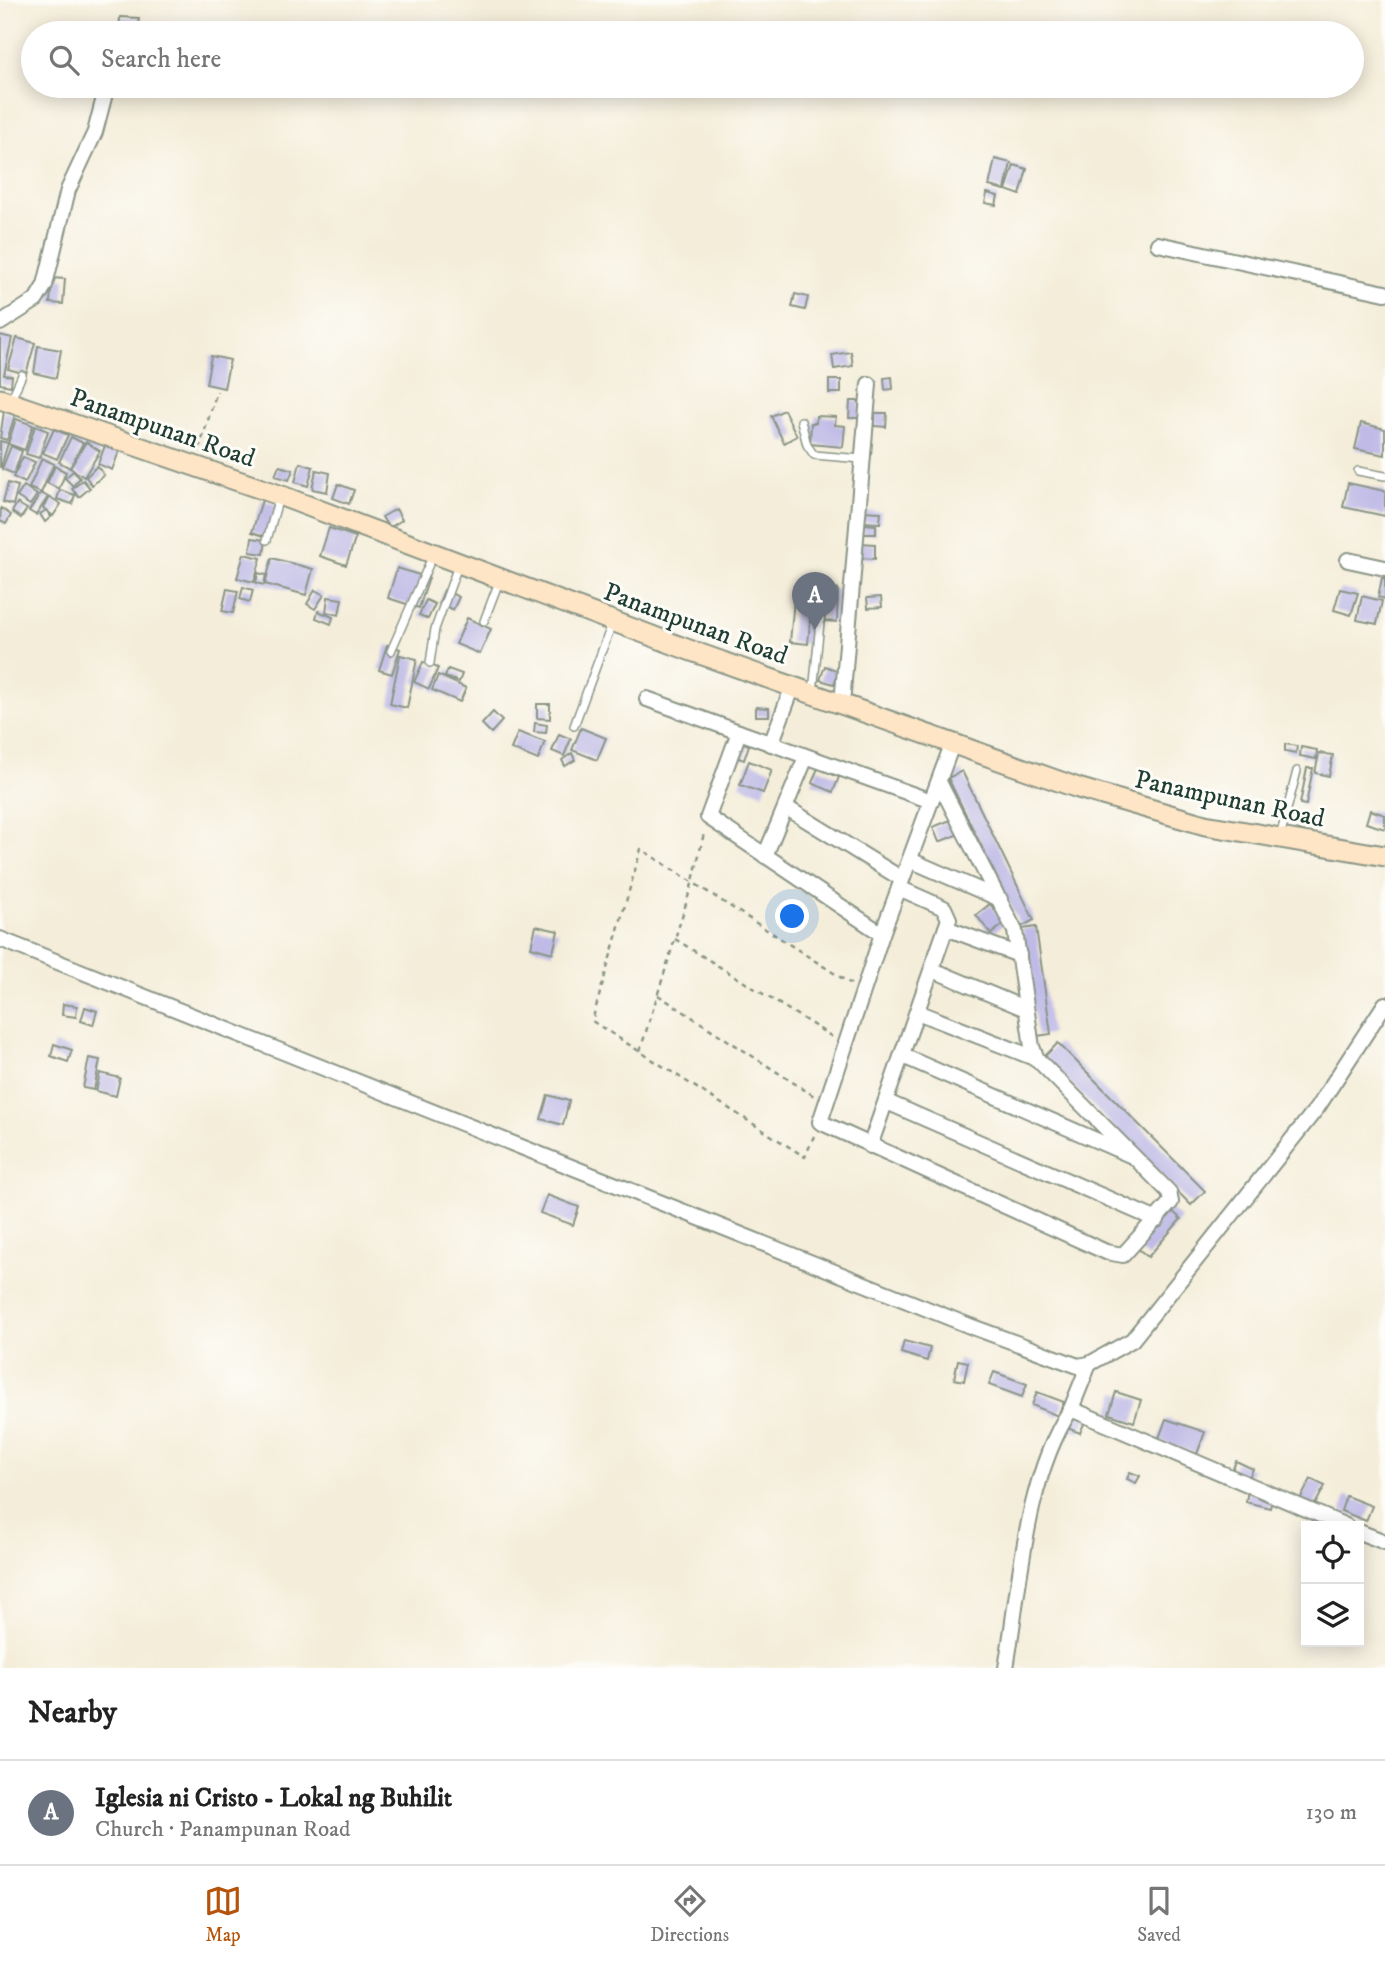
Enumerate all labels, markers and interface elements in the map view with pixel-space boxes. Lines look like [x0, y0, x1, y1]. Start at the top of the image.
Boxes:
search box [21, 21, 1364, 98]
icon: search [45, 41, 83, 79]
text: Search here [101, 43, 221, 76]
street label: Panampunan Road [66, 381, 259, 476]
pin: A [792, 572, 838, 630]
street label: Panampunan Road [599, 576, 792, 673]
street label: Panampunan Road [1132, 763, 1328, 836]
your location [775, 899, 809, 933]
map controls [1301, 1521, 1364, 1647]
button: locate [1301, 1521, 1364, 1584]
button: layers [1301, 1584, 1364, 1647]
text: Nearby [28, 1695, 117, 1732]
text: Iglesia ni Cristo - Lokal ng Buhilit [95, 1782, 452, 1815]
text: A [44, 1798, 58, 1827]
text: 130 m [1305, 1798, 1357, 1827]
text: Church · Panampunan Road [95, 1815, 350, 1844]
tab: Map [204, 1882, 242, 1947]
tab: Directions [650, 1882, 729, 1947]
tab: Saved [1137, 1882, 1181, 1947]

